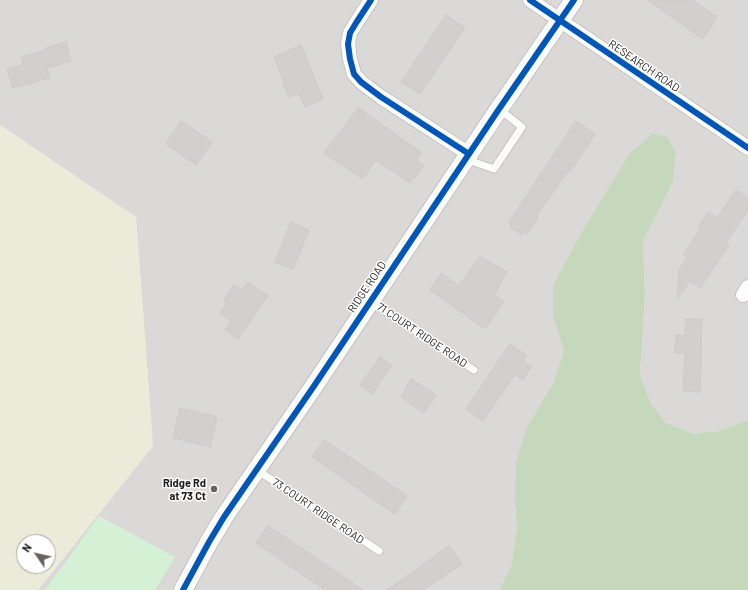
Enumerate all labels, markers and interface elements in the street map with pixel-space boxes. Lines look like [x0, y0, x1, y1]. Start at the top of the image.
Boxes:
street label: RESEARCH ROAD [606, 37, 682, 95]
street label: RIDGE ROAD [345, 259, 389, 315]
street label: 71 COURT RIDGE ROAD [374, 300, 470, 370]
street label: 73 COURT RIDGE ROAD [270, 475, 366, 547]
place label: Ridge Rd at 73 Ct [163, 476, 206, 502]
marker: Ridge Rd at 73 Ct [209, 484, 219, 494]
north arrow [16, 534, 56, 574]
text: N [19, 541, 34, 554]

